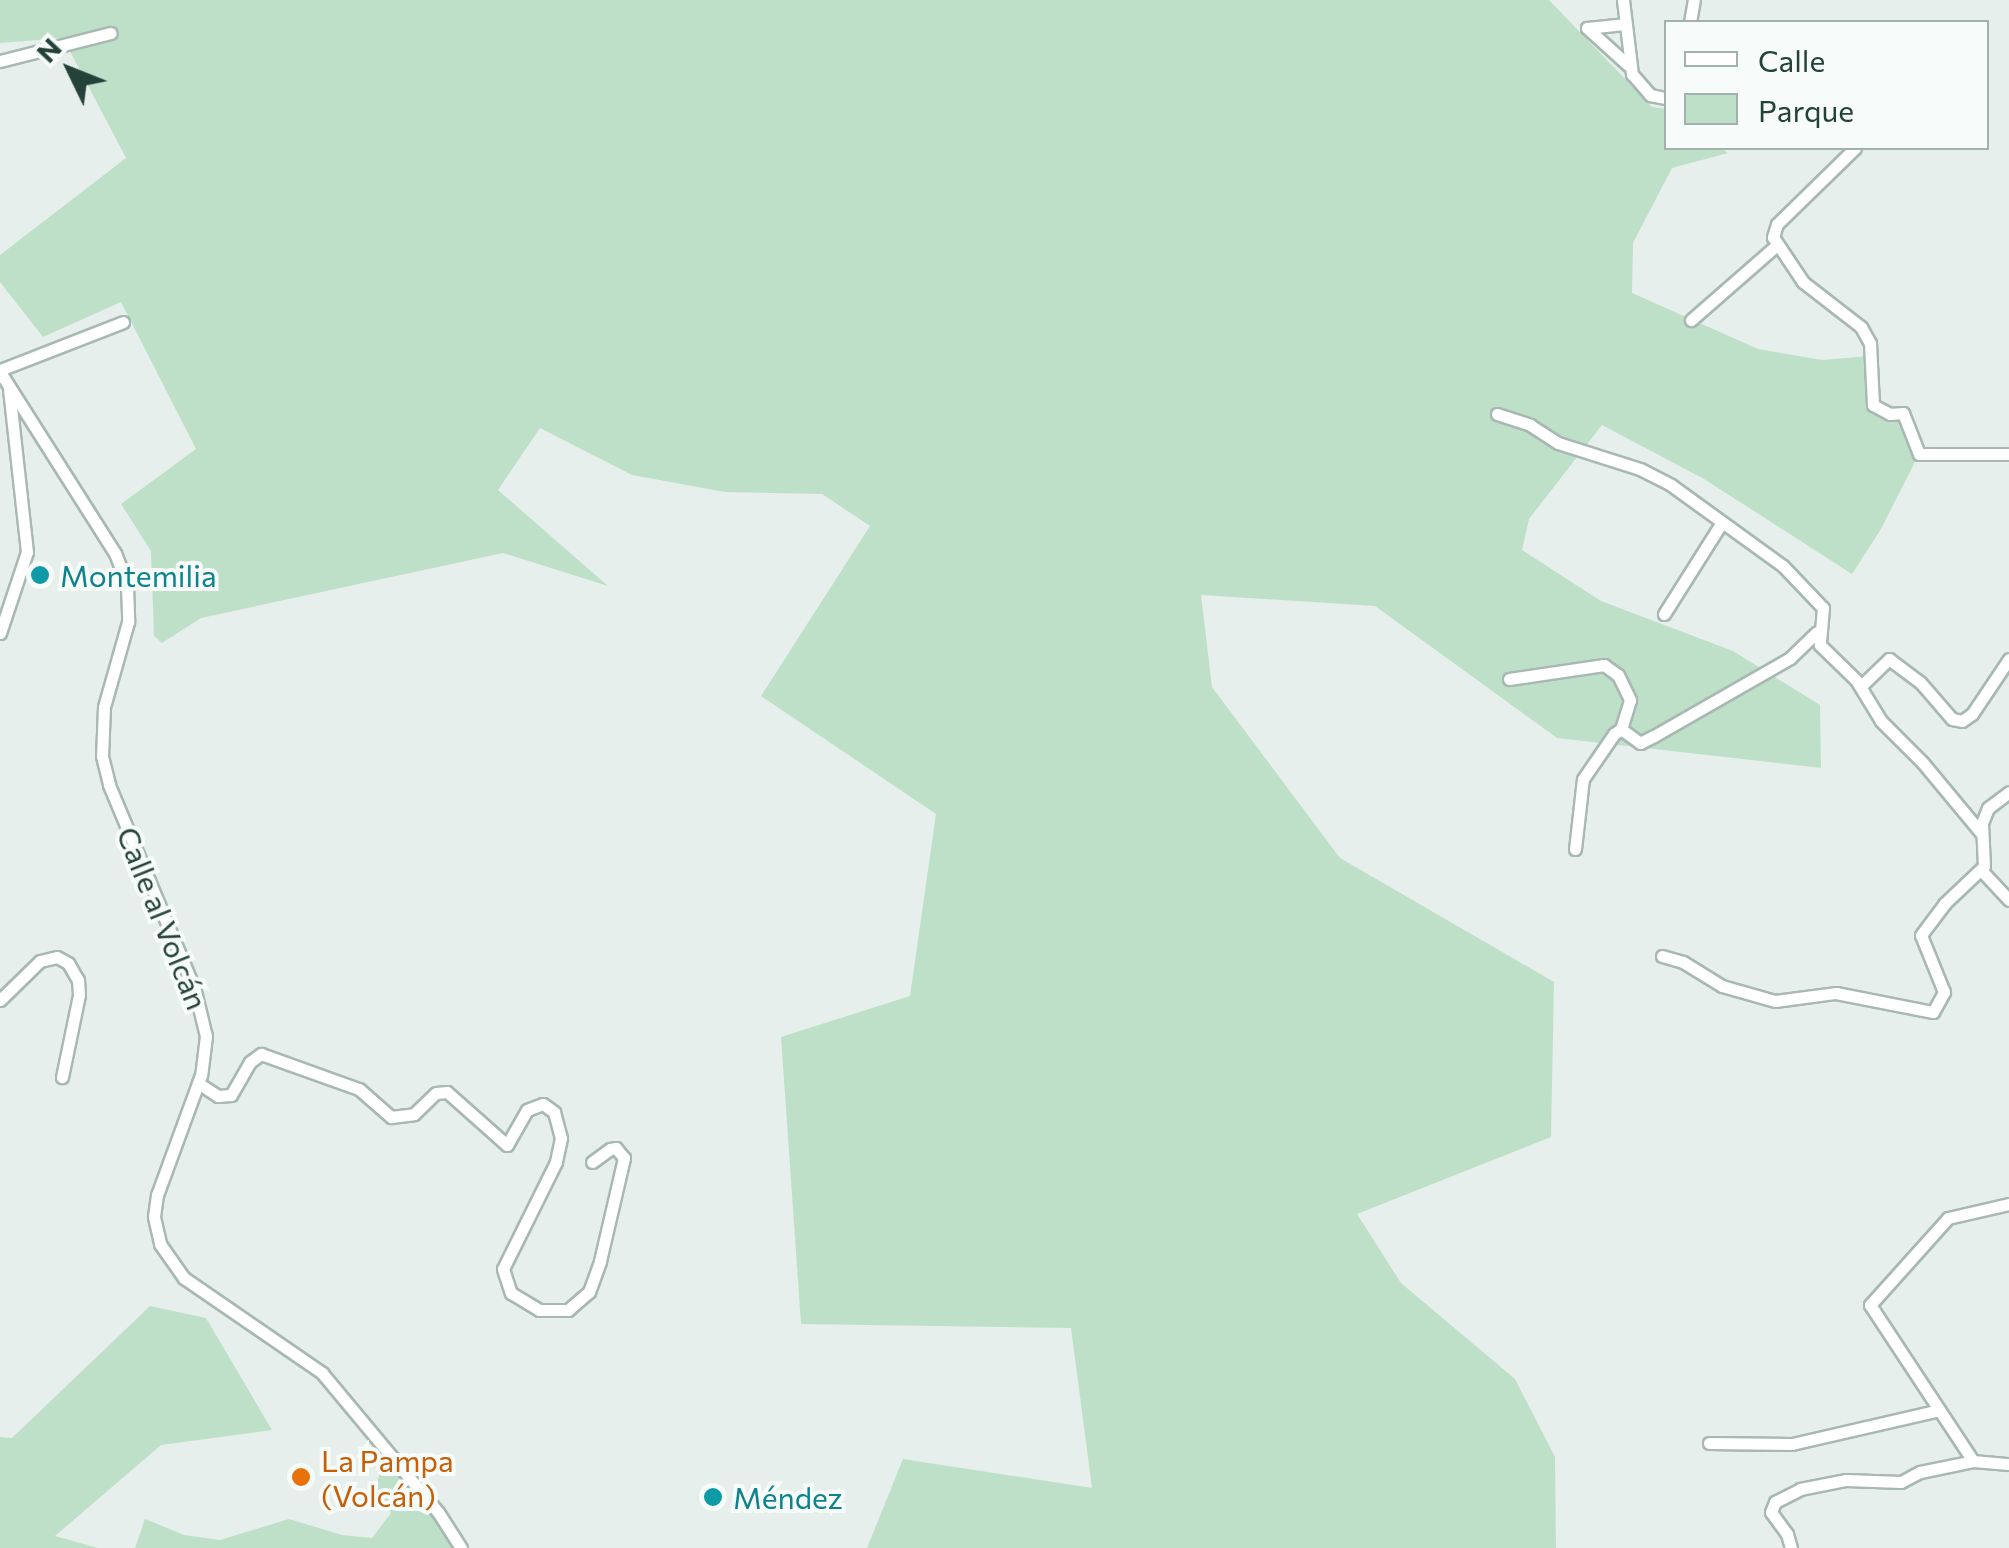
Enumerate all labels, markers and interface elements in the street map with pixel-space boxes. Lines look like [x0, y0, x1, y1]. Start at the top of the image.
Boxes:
north arrow [20, 20, 120, 120]
legend [1664, 20, 1989, 150]
text: N [28, 30, 68, 69]
text: Calle [1758, 41, 1825, 78]
text: Parque [1758, 91, 1854, 128]
place label: Montemilia [60, 557, 217, 593]
marker: Montemilia [29, 564, 51, 586]
street label: Calle al Volcán [110, 821, 216, 1015]
place label: La Pampa (Volcán) [321, 1442, 454, 1512]
marker: La Pampa (Volcán) [290, 1466, 312, 1488]
place label: Méndez [733, 1479, 843, 1515]
marker: Méndez [702, 1486, 724, 1508]

